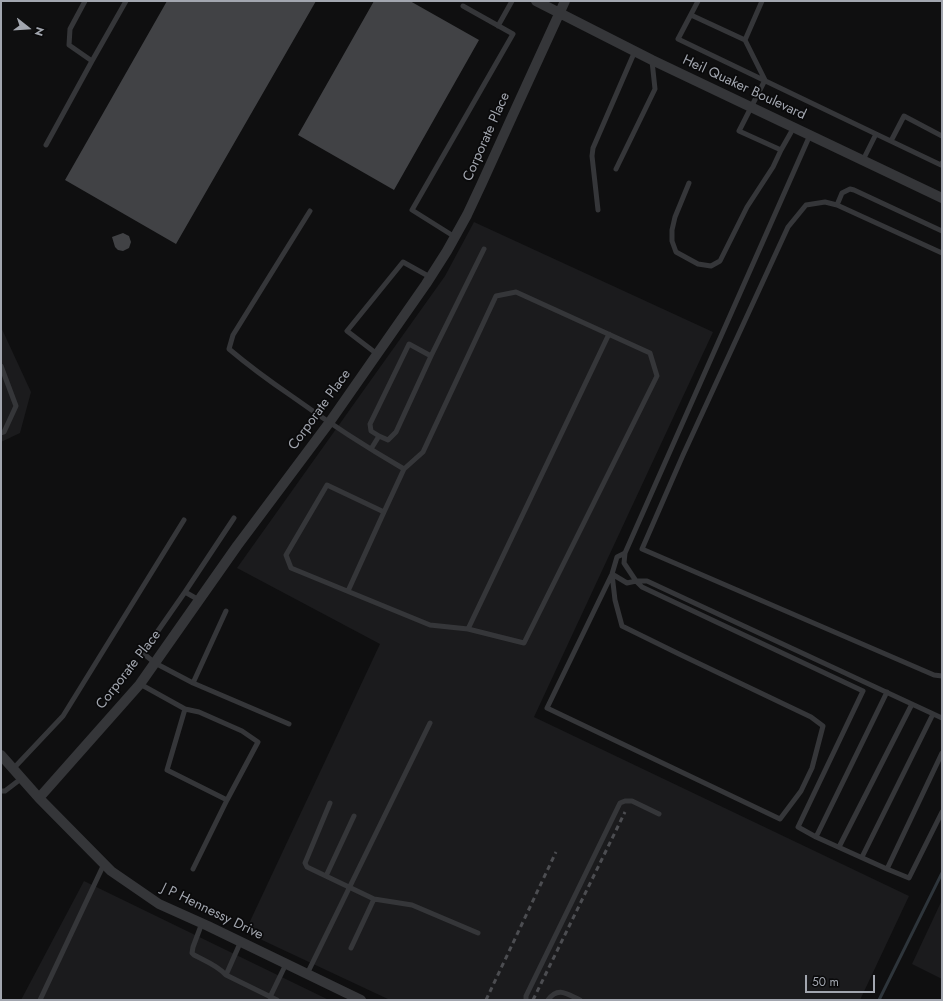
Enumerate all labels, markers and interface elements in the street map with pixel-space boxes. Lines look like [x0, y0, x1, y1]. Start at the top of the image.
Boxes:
north arrow [8, 8, 48, 48]
text: N [31, 25, 48, 38]
street label: Heil Quaker Boulevard [680, 52, 808, 124]
street label: Corporate Place [460, 90, 514, 184]
street label: Corporate Place [285, 366, 355, 454]
street label: Corporate Place [93, 627, 165, 713]
street label: J P Hennessy Drive [158, 880, 266, 944]
scale bar [807, 967, 877, 993]
text: 50 m [812, 973, 839, 991]

